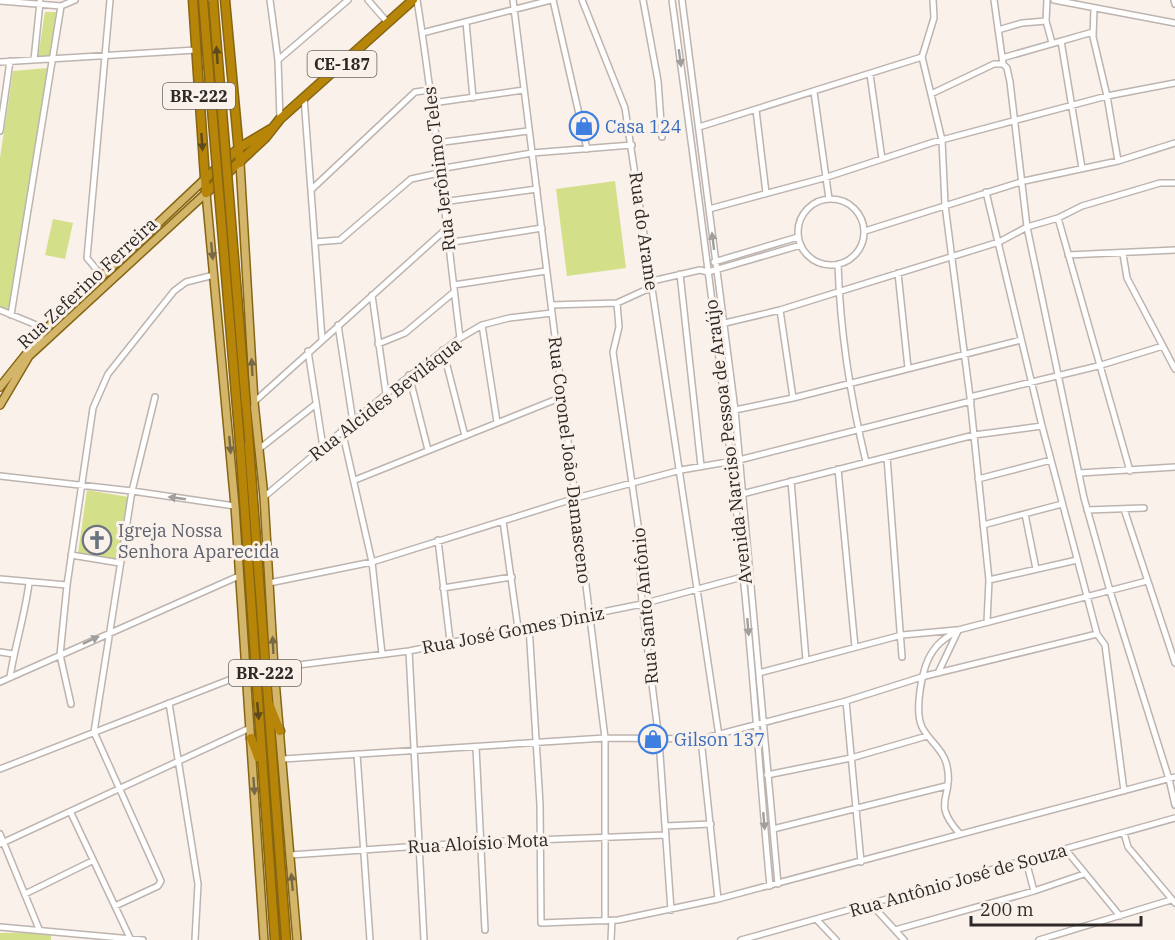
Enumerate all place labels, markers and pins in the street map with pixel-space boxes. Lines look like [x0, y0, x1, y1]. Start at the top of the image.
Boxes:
shop icon: Casa 124 [568, 110, 600, 142]
place label: Casa 124 [605, 115, 682, 138]
place label: Igreja Nossa Senhora Aparecida [118, 519, 280, 563]
church icon: Igreja Nossa Senhora Aparecida [81, 524, 113, 556]
shop icon: Gilson 137 [637, 723, 669, 755]
place label: Gilson 137 [674, 728, 765, 751]

